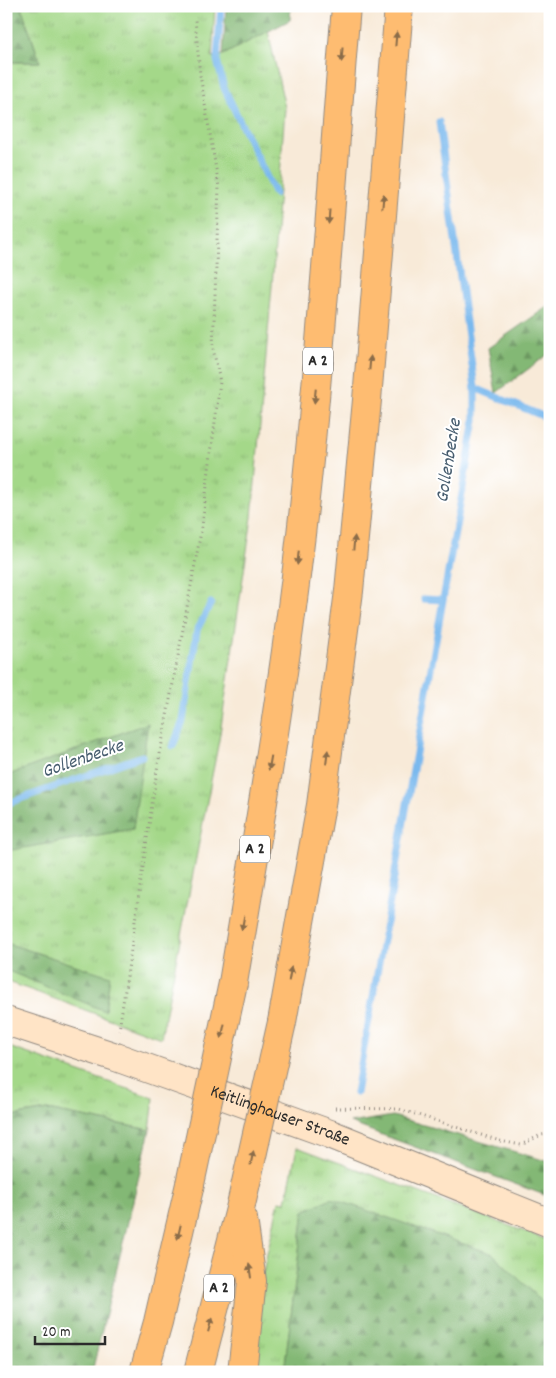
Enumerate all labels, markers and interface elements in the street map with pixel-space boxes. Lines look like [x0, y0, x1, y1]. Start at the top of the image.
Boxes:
one-way arrow [393, 31, 401, 47]
one-way arrow [337, 47, 345, 63]
one-way arrow [380, 193, 388, 209]
one-way arrow [325, 209, 333, 225]
road number: A 2 [303, 348, 333, 374]
one-way arrow [367, 355, 375, 371]
one-way arrow [311, 389, 319, 405]
water label: Gollenbecke [430, 415, 470, 505]
one-way arrow [350, 534, 358, 550]
one-way arrow [294, 550, 302, 566]
water label: Gollenbecke [39, 733, 129, 787]
one-way arrow [323, 749, 331, 765]
one-way arrow [265, 756, 273, 772]
road number: A 2 [240, 836, 270, 862]
one-way arrow [238, 916, 246, 932]
one-way arrow [287, 966, 295, 982]
one-way arrow [218, 1023, 226, 1039]
street label: Keitlinghauser Straße [207, 1079, 354, 1153]
one-way arrow [248, 1150, 256, 1165]
one-way arrow [175, 1224, 183, 1239]
one-way arrow [246, 1263, 254, 1279]
road number: A 2 [204, 1275, 234, 1302]
scale bar [35, 1313, 105, 1345]
one-way arrow [206, 1317, 214, 1332]
text: 20 m [42, 1322, 70, 1344]

